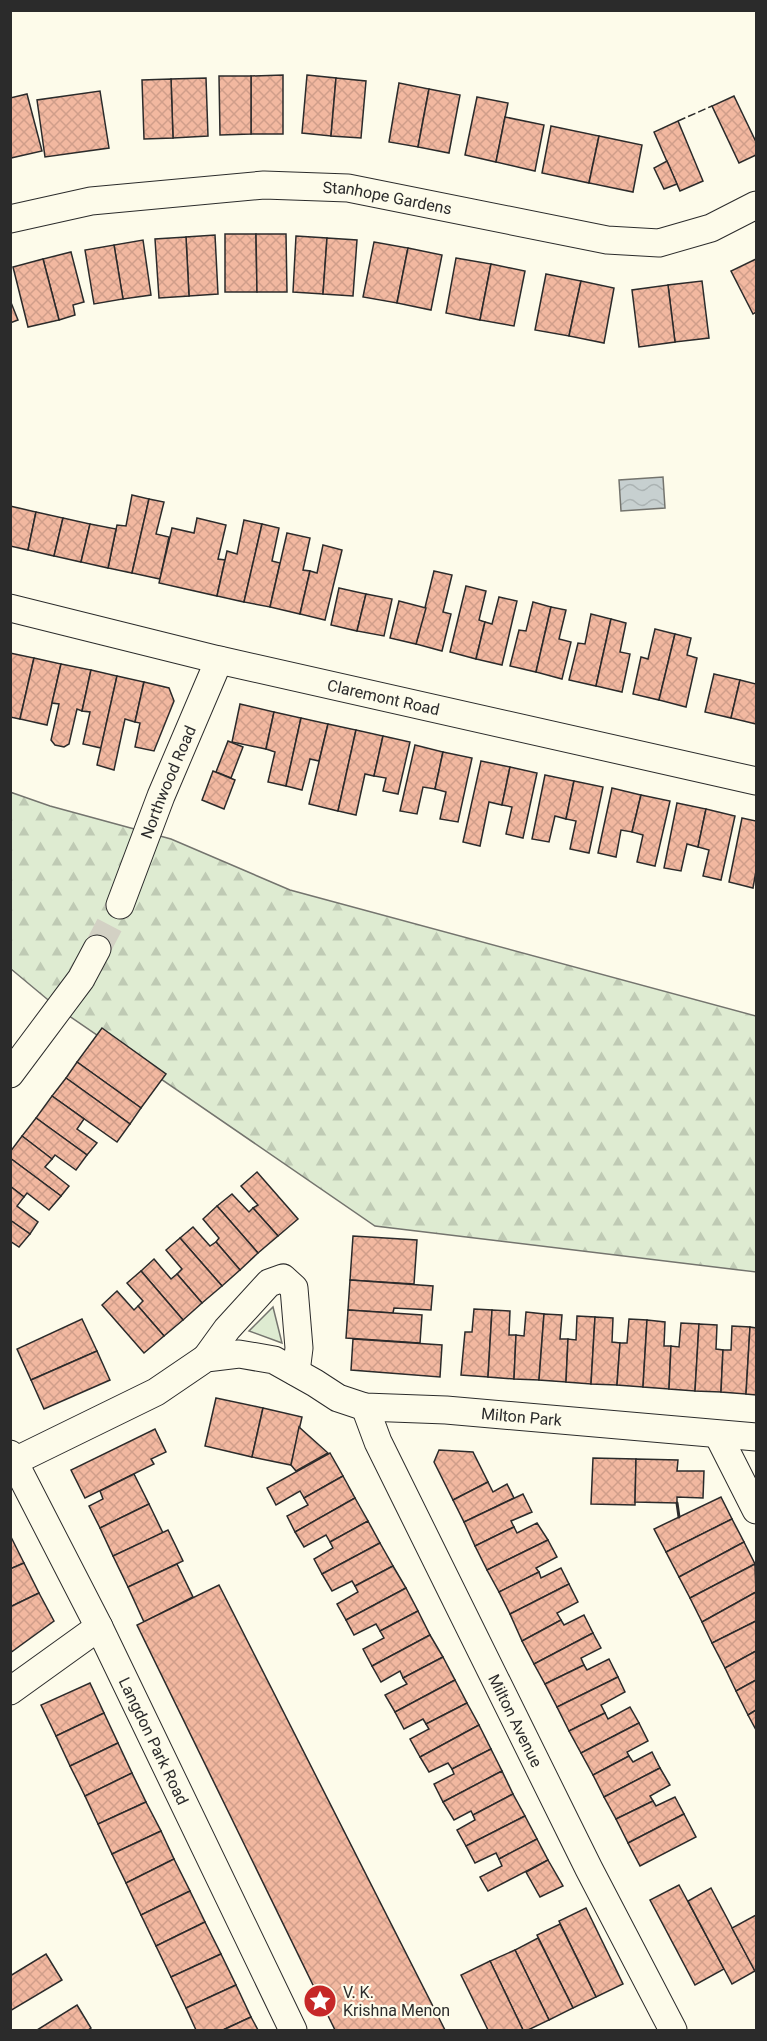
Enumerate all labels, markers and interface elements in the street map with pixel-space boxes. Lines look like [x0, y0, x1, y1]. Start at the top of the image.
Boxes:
street label: Stanhope Gardens [322, 178, 454, 219]
street label: Claremont Road [325, 676, 441, 719]
street label: Northwood Road [137, 723, 200, 841]
street label: Milton Park [480, 1404, 564, 1430]
street label: Milton Avenue [484, 1671, 546, 1770]
street label: Langdon Park Road [115, 1674, 192, 1808]
place icon: V. K. Krishna Menon [302, 1983, 338, 2019]
place label: V. K. Krishna Menon [343, 1983, 450, 2020]

